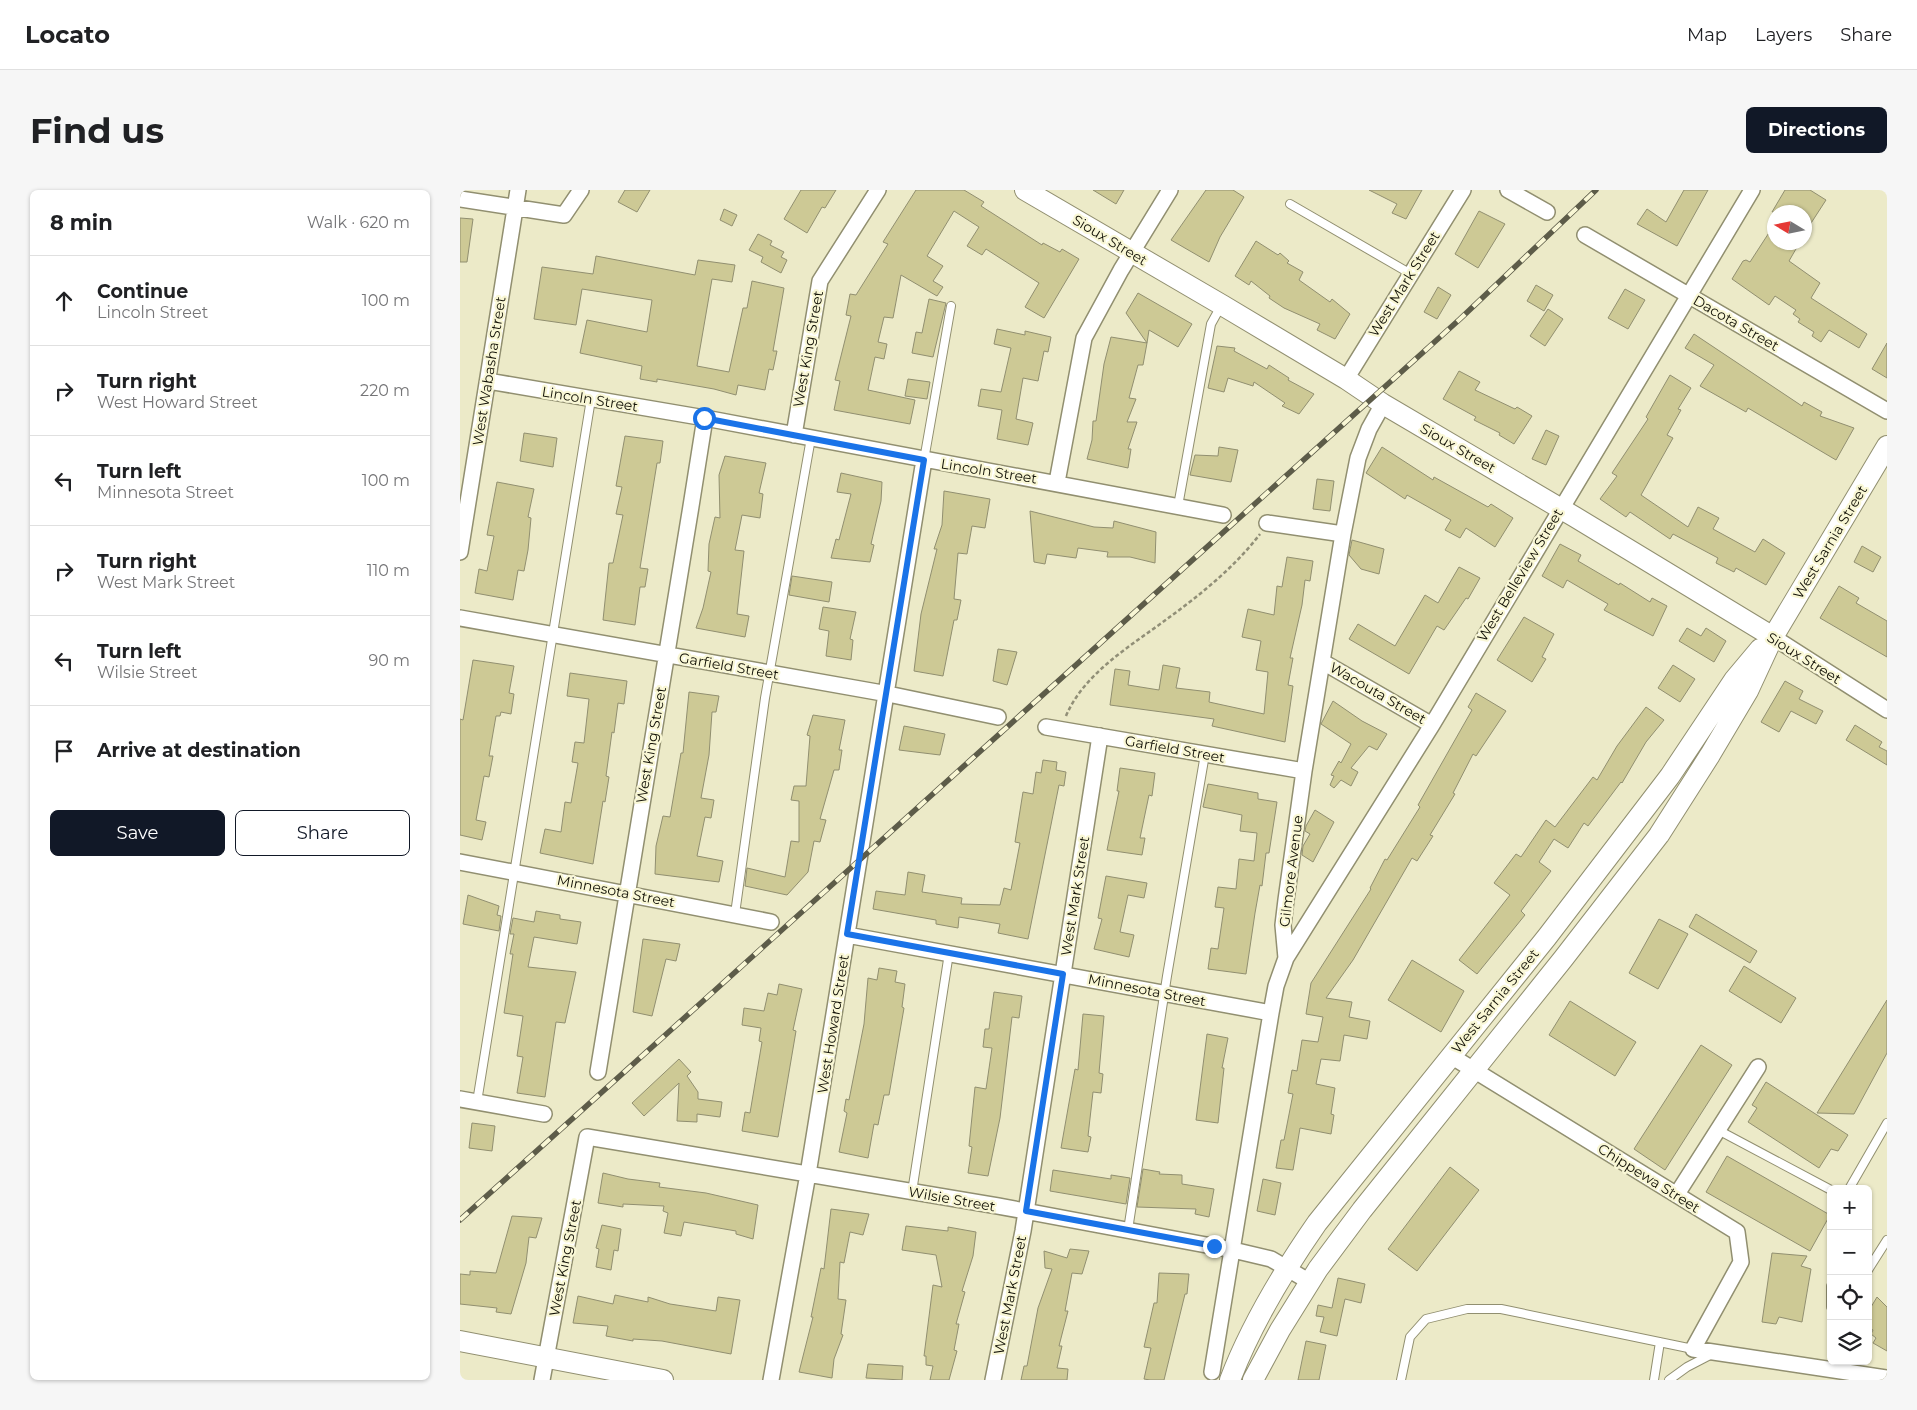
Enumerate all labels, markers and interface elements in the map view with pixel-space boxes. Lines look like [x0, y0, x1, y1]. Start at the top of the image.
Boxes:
text: Locato [25, 20, 110, 49]
text: Map [1687, 24, 1727, 46]
text: Layers [1755, 24, 1812, 46]
text: Share [1840, 24, 1892, 46]
button: Directions [1746, 107, 1887, 153]
text: Find us [30, 109, 164, 152]
north arrow [1767, 205, 1812, 250]
text: 8 min [50, 210, 113, 235]
street label: Sioux Street [1069, 211, 1151, 270]
text: Walk · 620 m [307, 213, 410, 232]
street label: West Mark Street [1364, 228, 1444, 340]
text: Continue [97, 280, 188, 303]
icon: ahead [50, 287, 78, 315]
street label: West King Street [789, 289, 827, 409]
text: 100 m [362, 291, 410, 310]
street label: Dacota Street [1690, 291, 1782, 355]
street label: West Wabasha Street [468, 295, 510, 447]
text: Lincoln Street [97, 303, 208, 322]
text: Turn right [97, 370, 197, 393]
icon: right [50, 377, 78, 405]
text: 220 m [360, 381, 410, 400]
street label: Lincoln Street [541, 383, 640, 416]
text: West Howard Street [97, 393, 258, 412]
route start [693, 407, 716, 430]
street label: Sioux Street [1417, 419, 1499, 477]
street label: Lincoln Street [940, 455, 1039, 488]
text: Turn left [97, 460, 182, 483]
icon: left [50, 467, 78, 495]
text: 100 m [362, 471, 410, 490]
street label: West Sarnia Street [1789, 482, 1871, 602]
text: Minnesota Street [97, 483, 234, 502]
street label: West Belleview Street [1473, 505, 1567, 645]
text: Turn right [97, 550, 197, 573]
icon: right [50, 557, 78, 585]
text: 110 m [367, 561, 410, 580]
text: West Mark Street [97, 573, 235, 592]
street label: Sioux Street [1764, 628, 1845, 688]
text: Turn left [97, 640, 182, 663]
icon: left [50, 647, 78, 675]
street label: Garfield Street [678, 648, 781, 684]
text: 90 m [368, 651, 410, 670]
street label: Wacouta Street [1326, 658, 1430, 728]
text: Wilsie Street [97, 663, 197, 682]
street label: West King Street [632, 685, 670, 805]
street label: Garfield Street [1124, 731, 1227, 767]
icon: arrive [50, 737, 78, 765]
text: Arrive at destination [97, 739, 301, 762]
button: Save [50, 810, 225, 856]
button: Share [235, 810, 410, 856]
street label: Gilmore Avenue [1275, 814, 1307, 928]
street label: West Mark Street [1057, 835, 1093, 957]
street label: Minnesota Street [555, 871, 677, 911]
street label: West Sarnia Street [1447, 945, 1543, 1057]
street label: West Howard Street [813, 953, 853, 1095]
street label: Minnesota Street [1086, 970, 1208, 1010]
street label: Chippewa Street [1595, 1139, 1704, 1217]
street label: Wilsie Street [907, 1183, 997, 1216]
map controls [1827, 1185, 1872, 1365]
button: + [1827, 1185, 1872, 1230]
street label: West King Street [545, 1198, 585, 1318]
button: − [1827, 1230, 1872, 1275]
street label: West Mark Street [990, 1234, 1030, 1356]
route end [1203, 1235, 1226, 1258]
button: locate [1827, 1275, 1872, 1320]
button: layers [1827, 1320, 1872, 1365]

